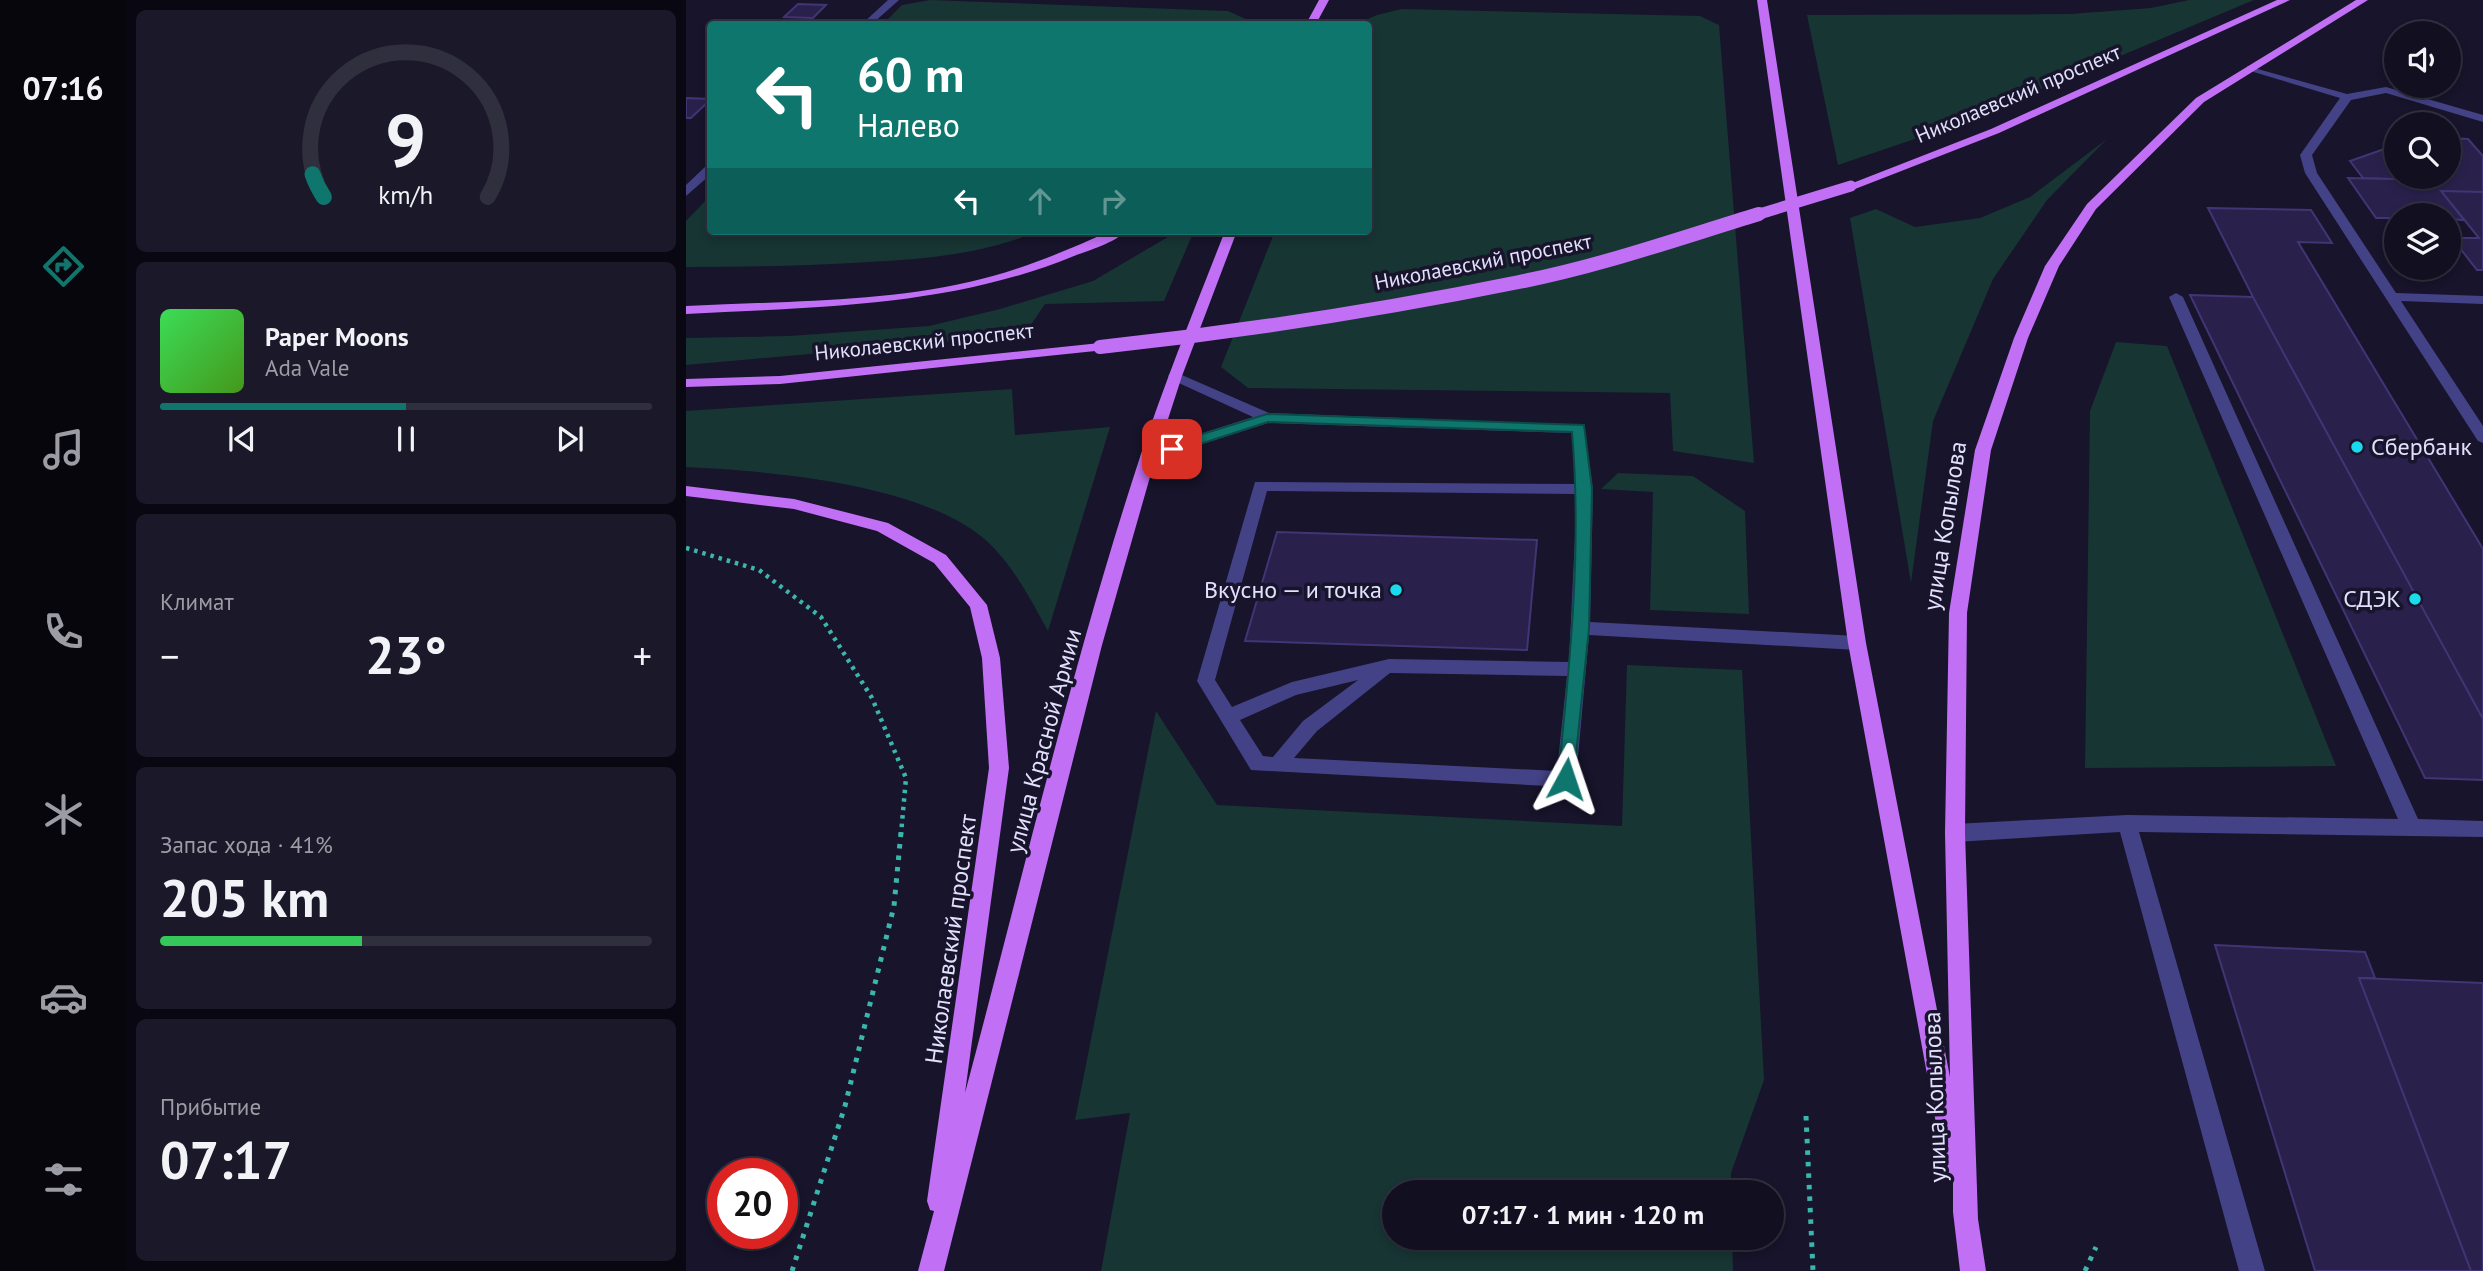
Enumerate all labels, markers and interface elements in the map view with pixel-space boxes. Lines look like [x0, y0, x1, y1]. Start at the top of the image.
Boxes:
map controls [2384, 21, 2461, 280]
button: sound [2384, 21, 2461, 98]
street label: Николаевский проспект [1911, 38, 2125, 149]
text: 60 m [857, 42, 964, 106]
icon: left [742, 49, 833, 140]
text: 07:16 [22, 67, 104, 109]
text: 9 [385, 93, 427, 187]
text: Налево [857, 104, 960, 146]
button: search [2384, 112, 2461, 189]
text: km/h [379, 179, 433, 211]
icon: left [948, 182, 986, 220]
icon: ahead [1021, 182, 1059, 220]
icon: right [1094, 182, 1132, 220]
button: layers [2384, 203, 2461, 280]
street label: Николаевский проспект [1372, 227, 1594, 296]
icon: directions [39, 242, 88, 291]
street label: Николаевский проспект [813, 316, 1036, 366]
text: Paper Moons [265, 320, 409, 353]
text: Ada Vale [265, 353, 349, 382]
pin [1142, 419, 1202, 479]
icon: previous [223, 420, 261, 458]
icon: pause [387, 420, 425, 458]
icon: next [551, 420, 589, 458]
icon: music [39, 425, 88, 474]
icon: arrive [1153, 430, 1191, 468]
place label: Сбербанк [2371, 431, 2472, 462]
street label: улица Копылова [1916, 439, 1973, 613]
marker: Сбербанк [2349, 439, 2365, 455]
place label: Вкусно — и точка [1204, 574, 1382, 605]
marker: Вкусно — и точка [1388, 582, 1404, 598]
place label: СДЭК [2343, 583, 2401, 614]
text: Климат [160, 587, 234, 616]
marker: СДЭК [2407, 591, 2423, 607]
icon: phone [39, 607, 88, 656]
text: 23° [365, 621, 447, 688]
street label: улица Красной Армии [999, 625, 1088, 857]
text: − [160, 631, 179, 680]
text: + [633, 631, 652, 680]
position arrow [1529, 742, 1603, 816]
icon: climate [39, 790, 88, 839]
street label: Николаевский проспект [918, 812, 983, 1066]
text: Запас хода · 41% [160, 830, 333, 859]
text: 205 km [160, 864, 329, 931]
icon: car [39, 973, 88, 1022]
street label: улица Копылова [1916, 1011, 1953, 1183]
text: Прибытие [160, 1092, 261, 1121]
text: 07:17 [160, 1126, 292, 1193]
icon: filters [39, 1155, 88, 1204]
speed limit sign: 20 [707, 1158, 798, 1249]
text: 07:17 · 1 мин · 120 m [1462, 1198, 1704, 1231]

